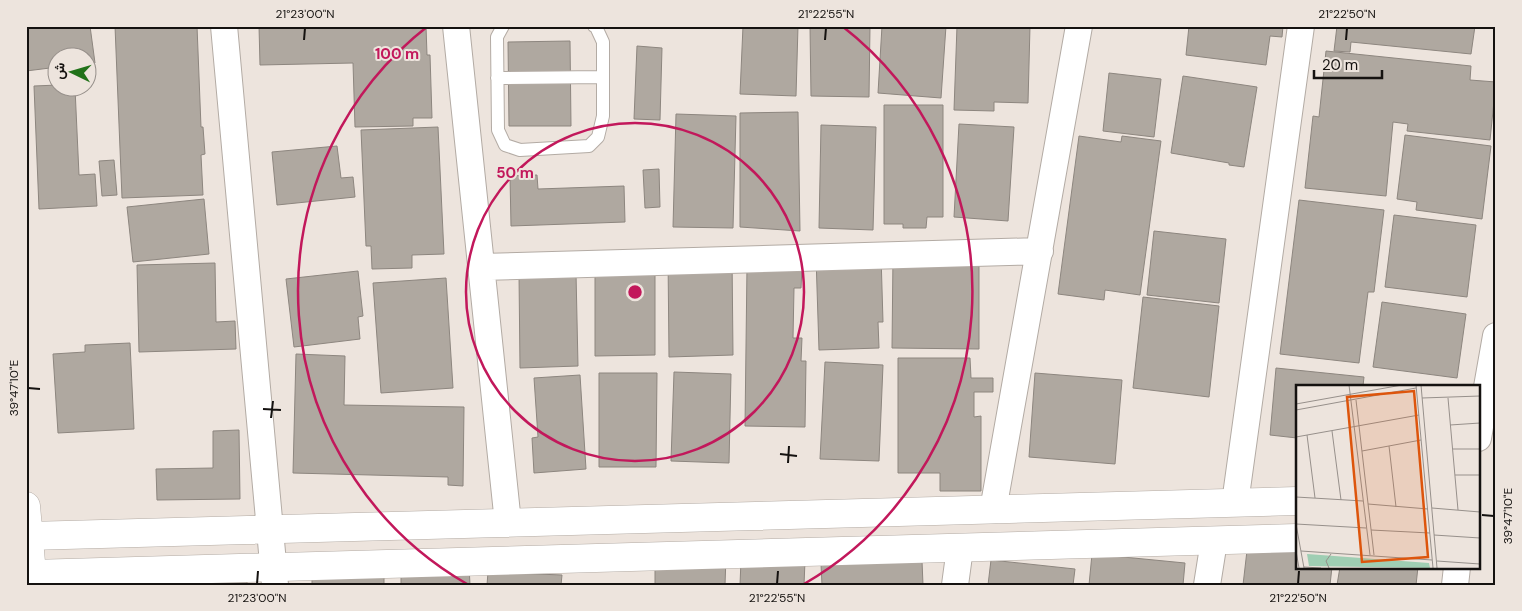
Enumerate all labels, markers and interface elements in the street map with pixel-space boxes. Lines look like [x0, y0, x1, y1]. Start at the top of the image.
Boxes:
text: 21°23'00"N [276, 6, 334, 22]
text: 21°22'55"N [798, 6, 854, 22]
text: 21°22'50"N [1318, 6, 1376, 22]
text: 100 m [375, 44, 419, 64]
north arrow [48, 48, 98, 98]
scale bar [1314, 48, 1382, 80]
text: 20 m [1322, 55, 1358, 75]
text: ش [49, 62, 69, 80]
text: 50 m [496, 163, 534, 183]
centre of rings [626, 283, 644, 301]
text: 39°47'10"E [6, 359, 22, 416]
inset map [1296, 385, 1480, 568]
text: 39°47'10"E [1500, 487, 1516, 544]
text: 21°23'00"N [228, 590, 286, 606]
text: 21°22'55"N [749, 590, 805, 606]
text: 21°22'50"N [1269, 590, 1327, 606]

